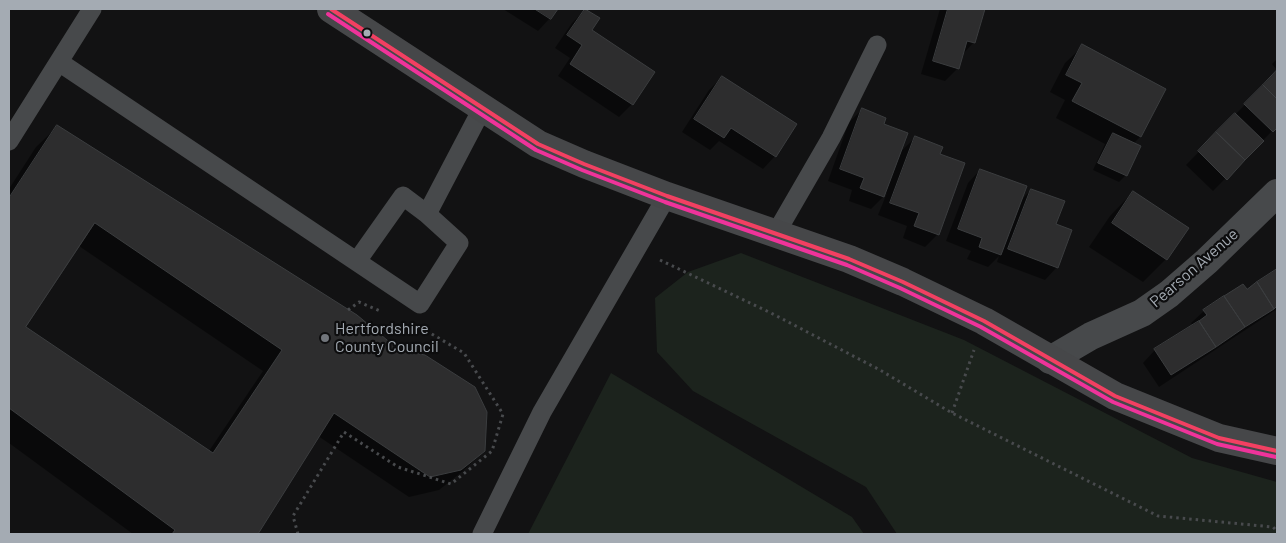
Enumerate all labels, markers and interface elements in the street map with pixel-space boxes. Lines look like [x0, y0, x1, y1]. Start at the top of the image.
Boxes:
unlabelled marker [362, 28, 372, 38]
street label: Pearson Avenue [1146, 224, 1242, 312]
place label: Hertfordshire County Council [335, 319, 439, 357]
marker: Hertfordshire County Council [319, 332, 331, 344]

